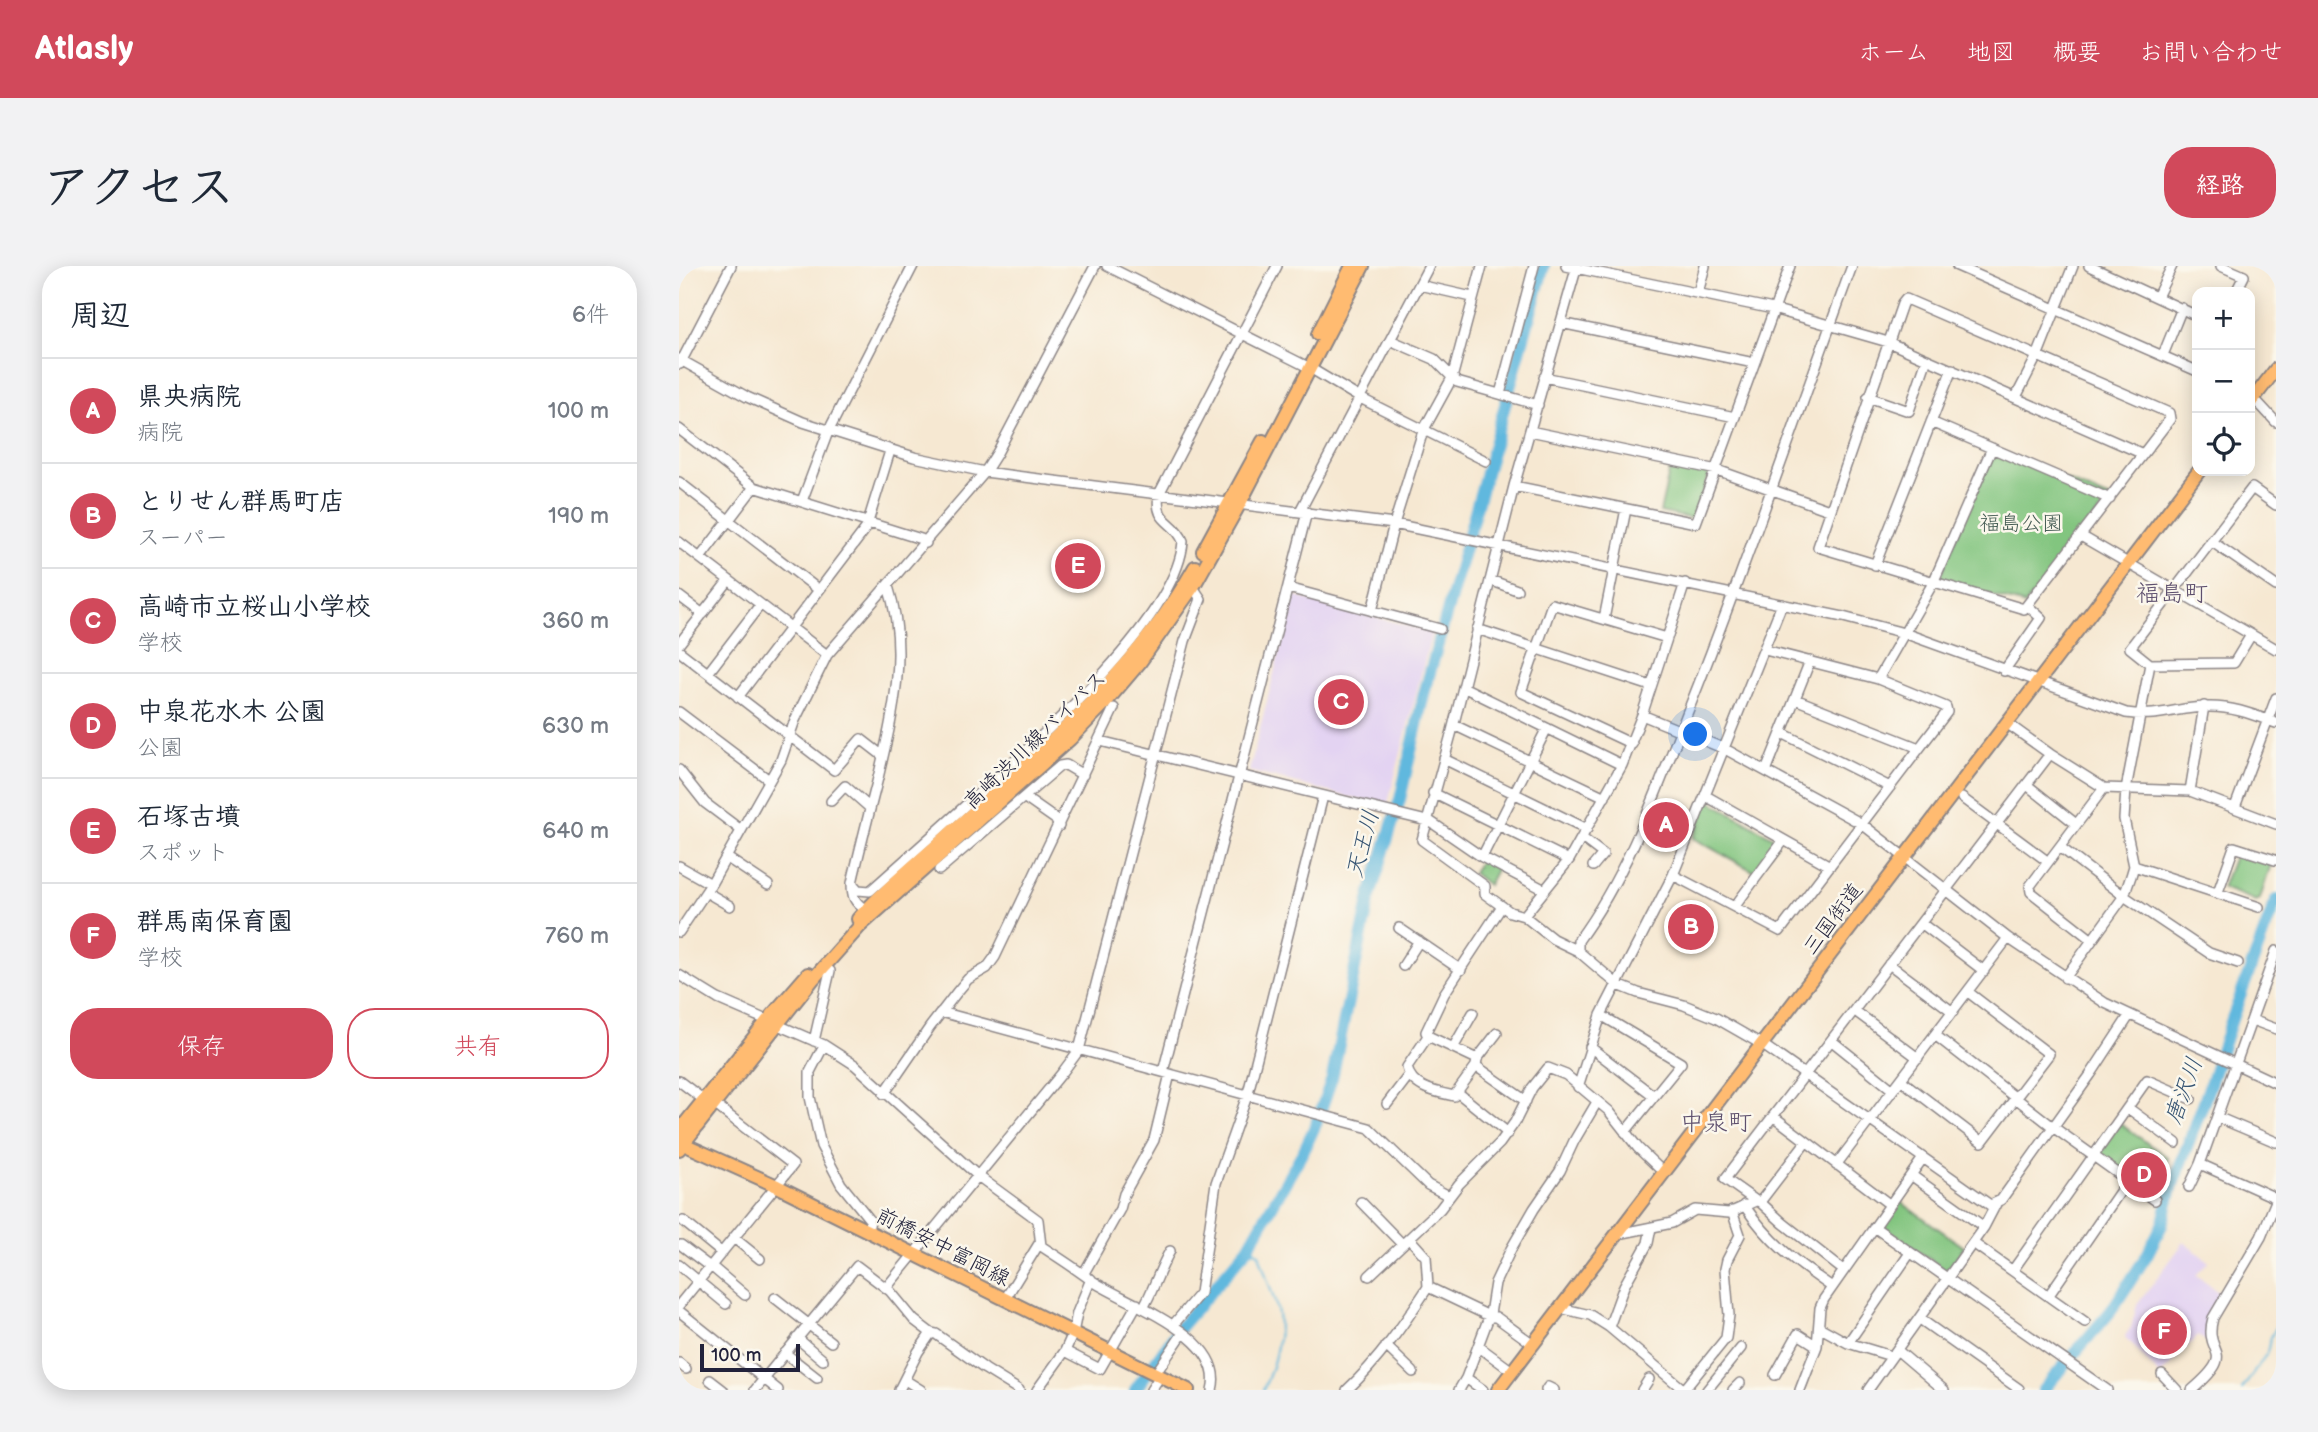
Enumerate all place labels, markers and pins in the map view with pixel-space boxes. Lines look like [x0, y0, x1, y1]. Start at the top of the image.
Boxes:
pin: E [1055, 540, 1101, 592]
pin: C [1318, 676, 1364, 728]
pin: A [1643, 799, 1689, 851]
pin: B [1668, 901, 1714, 953]
pin: D [2121, 1149, 2167, 1201]
pin: F [2141, 1306, 2187, 1358]

